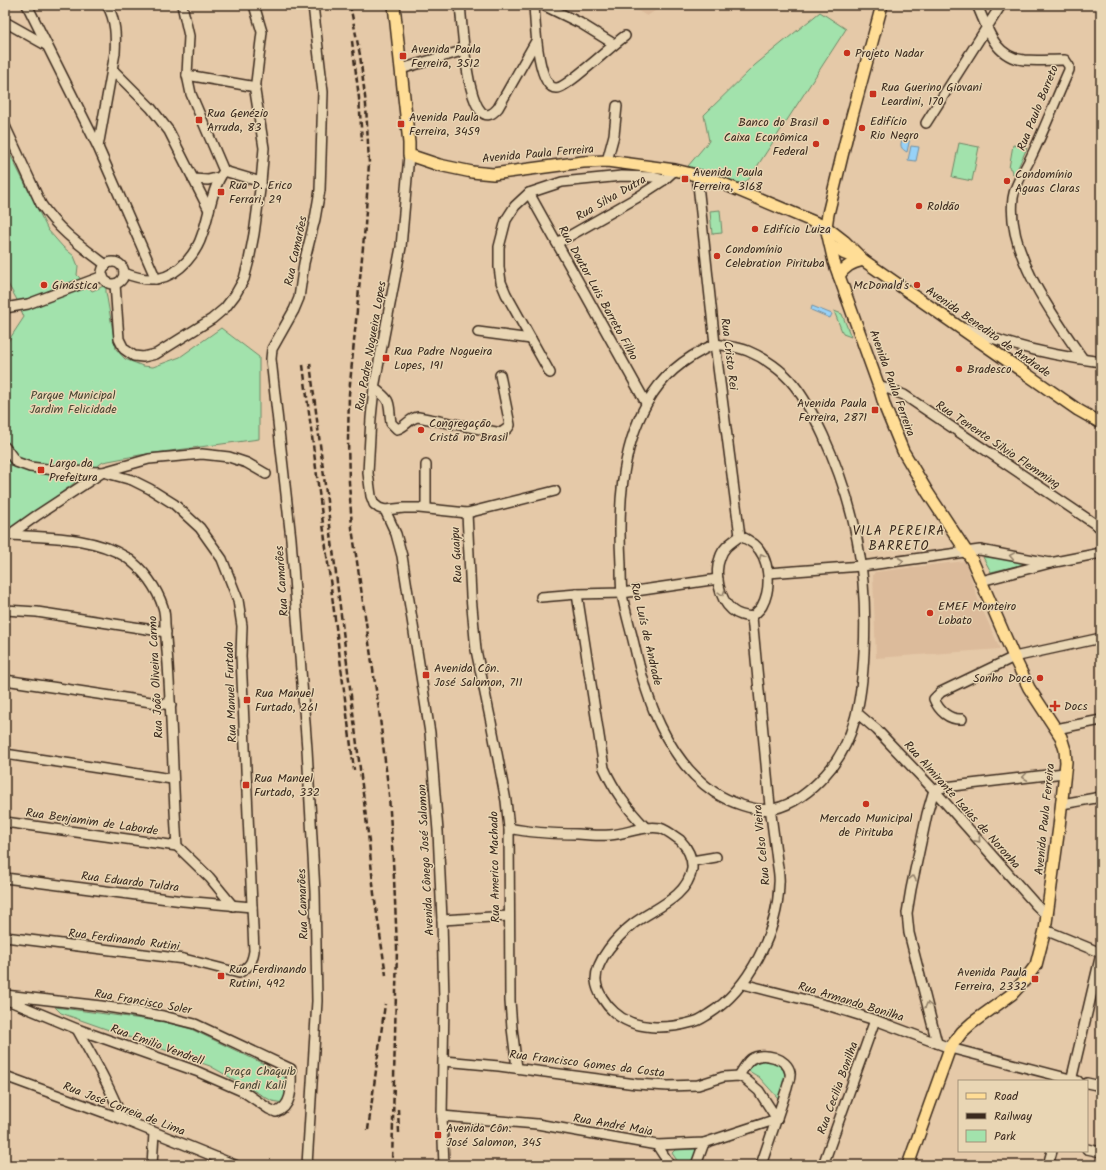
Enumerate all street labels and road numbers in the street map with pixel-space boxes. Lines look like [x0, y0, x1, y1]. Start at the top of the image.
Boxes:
street label: Rua Paulo Barreto [1012, 62, 1064, 154]
street label: Avenida Paula Ferreira [481, 140, 595, 168]
street label: Rua Silva Dutra [572, 170, 650, 226]
street label: Rua Camarões [279, 214, 313, 288]
street label: Rua Doutor Luis Barreto Filho [553, 222, 643, 364]
street label: Rua Padre Nogueira Lopes [350, 280, 392, 412]
street label: Avenida Benedito de Andrade [922, 282, 1055, 383]
street label: Rua Cristo Rei [715, 317, 743, 392]
street label: Avenida Paula Ferreira [864, 327, 920, 439]
street label: Rua Tenente Silvio Flemming [932, 396, 1065, 494]
street label: Rua Guaipu [446, 526, 468, 584]
street label: Rua Camarões [270, 545, 294, 617]
street label: Rua Luís de Andrade [625, 581, 667, 688]
street label: Rua João Oliveira Carmo [143, 615, 169, 739]
street label: Rua Manuel Furtado [220, 641, 242, 743]
street label: Rua Almirante Isaias de Noronha [899, 737, 1025, 874]
street label: Avenida Paula Ferreira [1030, 762, 1060, 876]
street label: Avenida Cônego José Salomon [413, 784, 439, 936]
street label: Rua Benjamim de Laborde [25, 803, 160, 841]
street label: Rua Celso Vieira [748, 803, 776, 886]
street label: Rua Americo Machado [485, 811, 505, 923]
street label: Rua Eduardo Tuldra [80, 867, 180, 897]
street label: Rua Camarões [292, 868, 314, 940]
street label: Rua Ferdinando Rutini [67, 924, 182, 956]
street label: Rua Armando Bonilha [796, 977, 907, 1027]
street label: Rua Francisco Soler [93, 984, 194, 1020]
street label: Rua Emilio Vendrell [108, 1019, 206, 1071]
street label: Rua Cecilia Bonilha [812, 1039, 864, 1137]
street label: Rua Francisco Gomes da Costa [508, 1045, 666, 1083]
street label: Rua José Correia de Lima [60, 1077, 188, 1141]
street label: Rua André Maia [572, 1109, 655, 1141]

